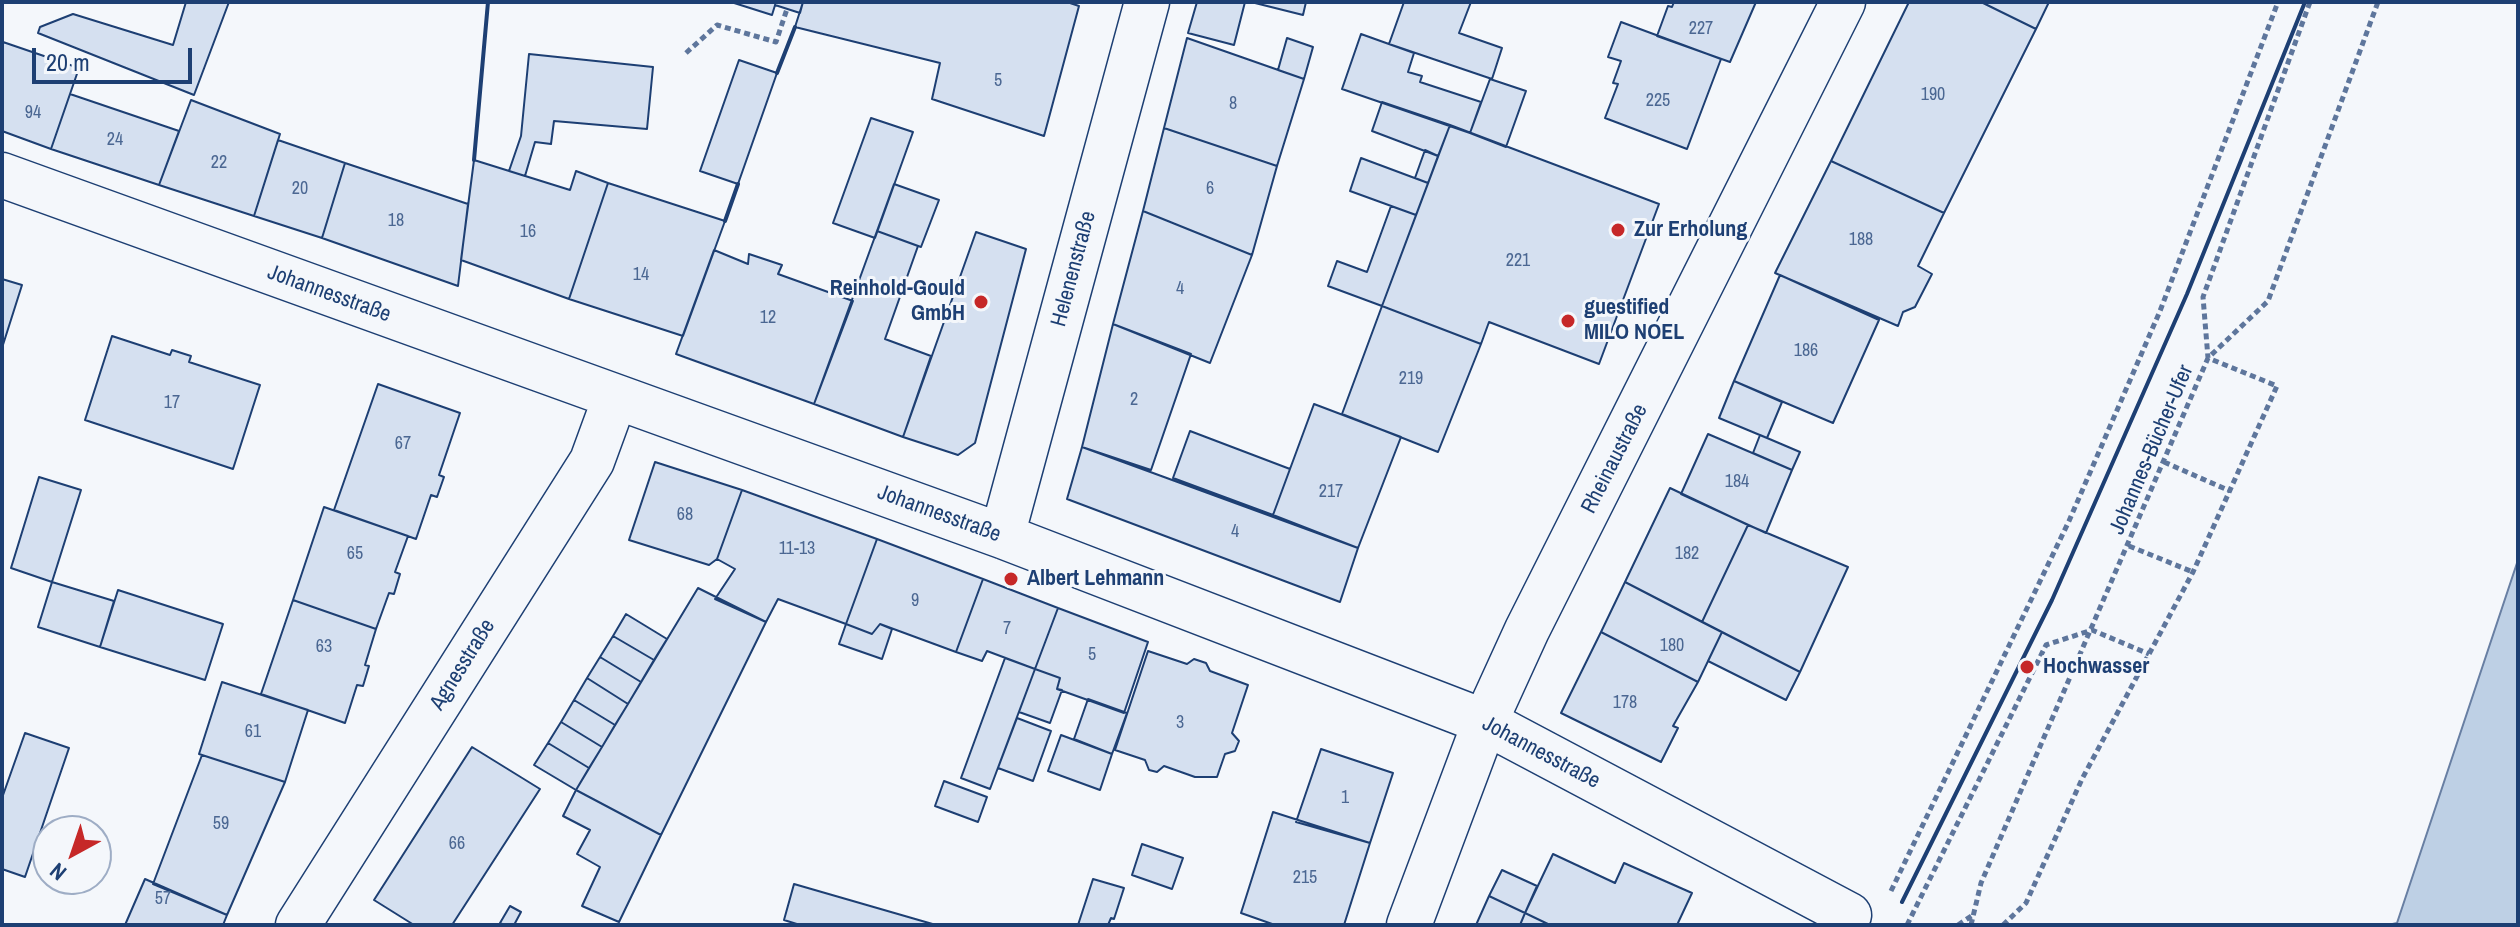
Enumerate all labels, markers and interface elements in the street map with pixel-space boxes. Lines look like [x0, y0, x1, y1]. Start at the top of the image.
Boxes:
house number: 227 [1689, 18, 1713, 40]
scale bar [36, 32, 196, 82]
text: 20 m [46, 46, 90, 78]
house number: 5 [994, 70, 1002, 92]
house number: 190 [1921, 84, 1945, 106]
house number: 225 [1646, 90, 1670, 112]
house number: 8 [1229, 93, 1237, 115]
house number: 94 [25, 102, 41, 124]
house number: 24 [107, 129, 123, 151]
house number: 22 [211, 152, 227, 174]
house number: 20 [292, 178, 308, 200]
house number: 6 [1206, 178, 1214, 200]
street label: Helenenstraße [1046, 208, 1102, 330]
house number: 18 [388, 210, 404, 232]
place label: Zur Erholung [1634, 217, 1747, 243]
house number: 16 [520, 221, 536, 243]
marker: Zur Erholung [1609, 221, 1627, 239]
house number: 188 [1849, 229, 1873, 251]
house number: 221 [1506, 250, 1530, 272]
street label: Johannesstraße [264, 259, 394, 329]
house number: 14 [633, 264, 649, 286]
place label: Reinhold-Gould GmbH [830, 276, 965, 328]
house number: 4 [1176, 278, 1184, 300]
marker: Reinhold-Gould GmbH [972, 293, 990, 311]
place label: guestified MILO NOEL [1584, 295, 1684, 346]
house number: 12 [760, 307, 776, 329]
marker: guestified MILO NOEL [1559, 312, 1577, 330]
house number: 186 [1794, 340, 1818, 362]
street label: Johannes-Bücher-Ufer [2104, 361, 2200, 539]
house number: 219 [1399, 368, 1423, 390]
house number: 2 [1130, 389, 1138, 411]
house number: 17 [164, 392, 180, 414]
street label: Rheinaustraße [1576, 400, 1654, 518]
house number: 67 [395, 433, 411, 455]
house number: 184 [1725, 471, 1749, 493]
street label: Johannesstraße [874, 479, 1004, 549]
house number: 217 [1319, 481, 1343, 503]
house number: 68 [677, 504, 693, 526]
house number: 4 [1231, 521, 1239, 543]
house number: 11-13 [779, 538, 815, 560]
house number: 65 [347, 543, 363, 565]
house number: 182 [1675, 543, 1699, 565]
place label: Albert Lehmann [1027, 566, 1164, 592]
marker: Albert Lehmann [1002, 570, 1020, 588]
house number: 9 [911, 590, 919, 612]
street label: Agnesstraße [425, 615, 501, 715]
house number: 7 [1003, 618, 1011, 640]
house number: 180 [1660, 635, 1684, 657]
house number: 63 [316, 636, 332, 658]
house number: 5 [1088, 644, 1096, 666]
place label: Hochwasser [2043, 654, 2149, 680]
marker: Hochwasser [2018, 658, 2036, 676]
house number: 178 [1613, 692, 1637, 714]
street label: Johannesstraße [1478, 711, 1604, 795]
house number: 3 [1176, 712, 1184, 734]
house number: 61 [245, 721, 261, 743]
house number: 1 [1341, 787, 1349, 809]
house number: 59 [213, 813, 229, 835]
north arrow [32, 815, 112, 895]
house number: 66 [449, 833, 465, 855]
text: N [43, 856, 72, 888]
house number: 215 [1293, 867, 1317, 889]
house number: 57 [155, 888, 171, 910]

